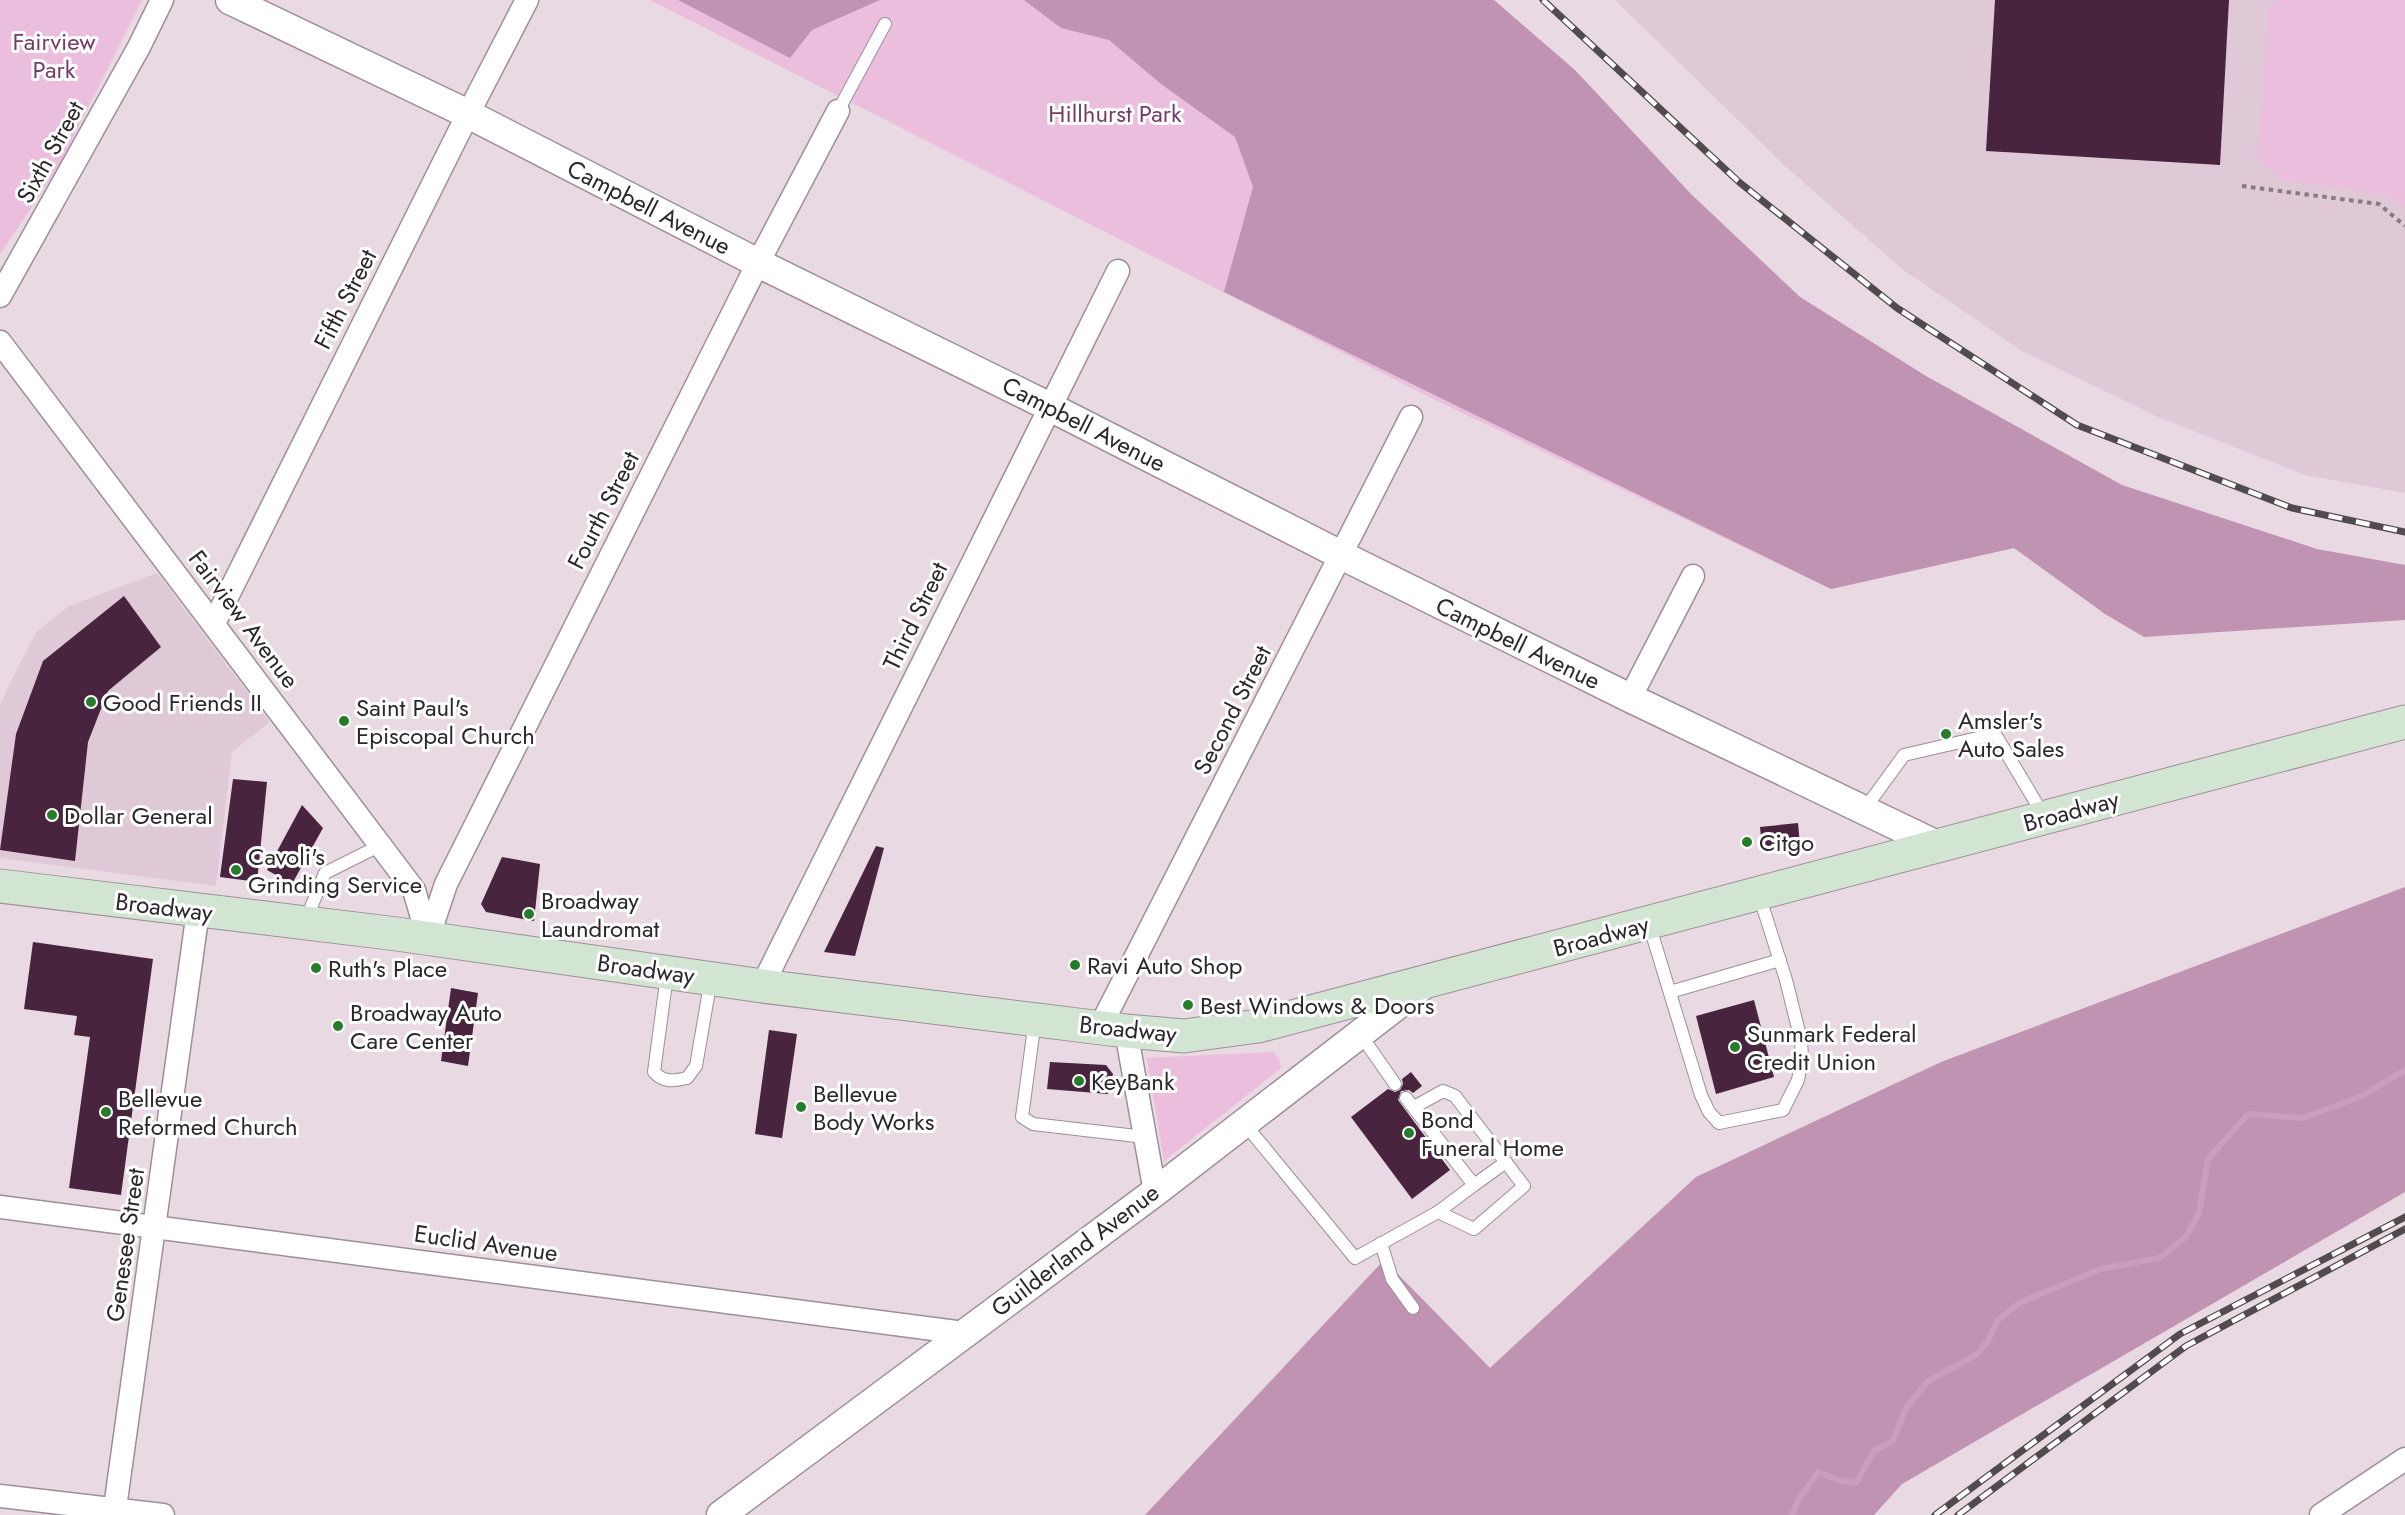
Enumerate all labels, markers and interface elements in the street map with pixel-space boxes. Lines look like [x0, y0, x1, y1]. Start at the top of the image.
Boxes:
park label: Fairview Park [12, 24, 96, 87]
street label: Sixth Street [7, 94, 93, 210]
park label: Hillhurst Park [1048, 96, 1182, 131]
street label: Campbell Avenue [561, 151, 737, 263]
street label: Fifth Street [305, 243, 385, 355]
street label: Campbell Avenue [996, 368, 1172, 480]
street label: Fourth Street [558, 445, 648, 575]
street label: Fairview Avenue [180, 543, 308, 695]
street label: Third Street [874, 556, 956, 676]
street label: Campbell Avenue [1430, 588, 1606, 698]
street label: Second Street [1184, 639, 1280, 781]
place label: Good Friends II [103, 685, 262, 720]
place label: Saint Paul's Episcopal Church [356, 690, 535, 753]
marker: Good Friends II [84, 695, 98, 709]
place label: Amsler's Auto Sales [1958, 703, 2064, 766]
marker: Saint Paul's Episcopal Church [337, 714, 351, 728]
marker: Amsler's Auto Sales [1939, 727, 1953, 741]
street label: Broadway [2019, 781, 2123, 841]
place label: Dollar General [64, 798, 213, 833]
marker: Dollar General [45, 808, 59, 822]
place label: Citgo [1759, 825, 1814, 860]
marker: Citgo [1740, 835, 1754, 849]
place label: Cavoli's Grinding Service [248, 839, 422, 902]
marker: Cavoli's Grinding Service [229, 863, 243, 877]
place label: Broadway Laundromat [541, 883, 659, 946]
street label: Broadway [113, 884, 215, 930]
street label: Broadway [1549, 906, 1653, 966]
marker: Broadway Laundromat [522, 907, 536, 921]
street label: Broadway [595, 945, 697, 993]
place label: Ravi Auto Shop [1087, 948, 1242, 983]
place label: Ruth's Place [328, 951, 447, 986]
marker: Ravi Auto Shop [1068, 958, 1082, 972]
marker: Ruth's Place [309, 961, 323, 975]
place label: Best Windows & Doors [1200, 988, 1434, 1023]
place label: Broadway Auto Care Center [350, 995, 502, 1058]
marker: Best Windows & Doors [1181, 998, 1195, 1012]
street label: Broadway [1077, 1006, 1179, 1052]
place label: Sunmark Federal Credit Union [1747, 1016, 1917, 1079]
marker: Broadway Auto Care Center [331, 1019, 345, 1033]
marker: Sunmark Federal Credit Union [1728, 1040, 1742, 1054]
place label: KeyBank [1091, 1064, 1175, 1099]
marker: KeyBank [1072, 1074, 1086, 1088]
place label: Bellevue Body Works [813, 1076, 934, 1139]
place label: Bellevue Reformed Church [118, 1081, 298, 1144]
marker: Bellevue Body Works [794, 1100, 808, 1114]
place label: Bond Funeral Home [1421, 1102, 1564, 1165]
marker: Bellevue Reformed Church [99, 1105, 113, 1119]
marker: Bond Funeral Home [1402, 1126, 1416, 1140]
street label: Genesee Street [97, 1166, 153, 1324]
street label: Guilderland Avenue [984, 1175, 1166, 1325]
street label: Euclid Avenue [412, 1216, 560, 1270]

